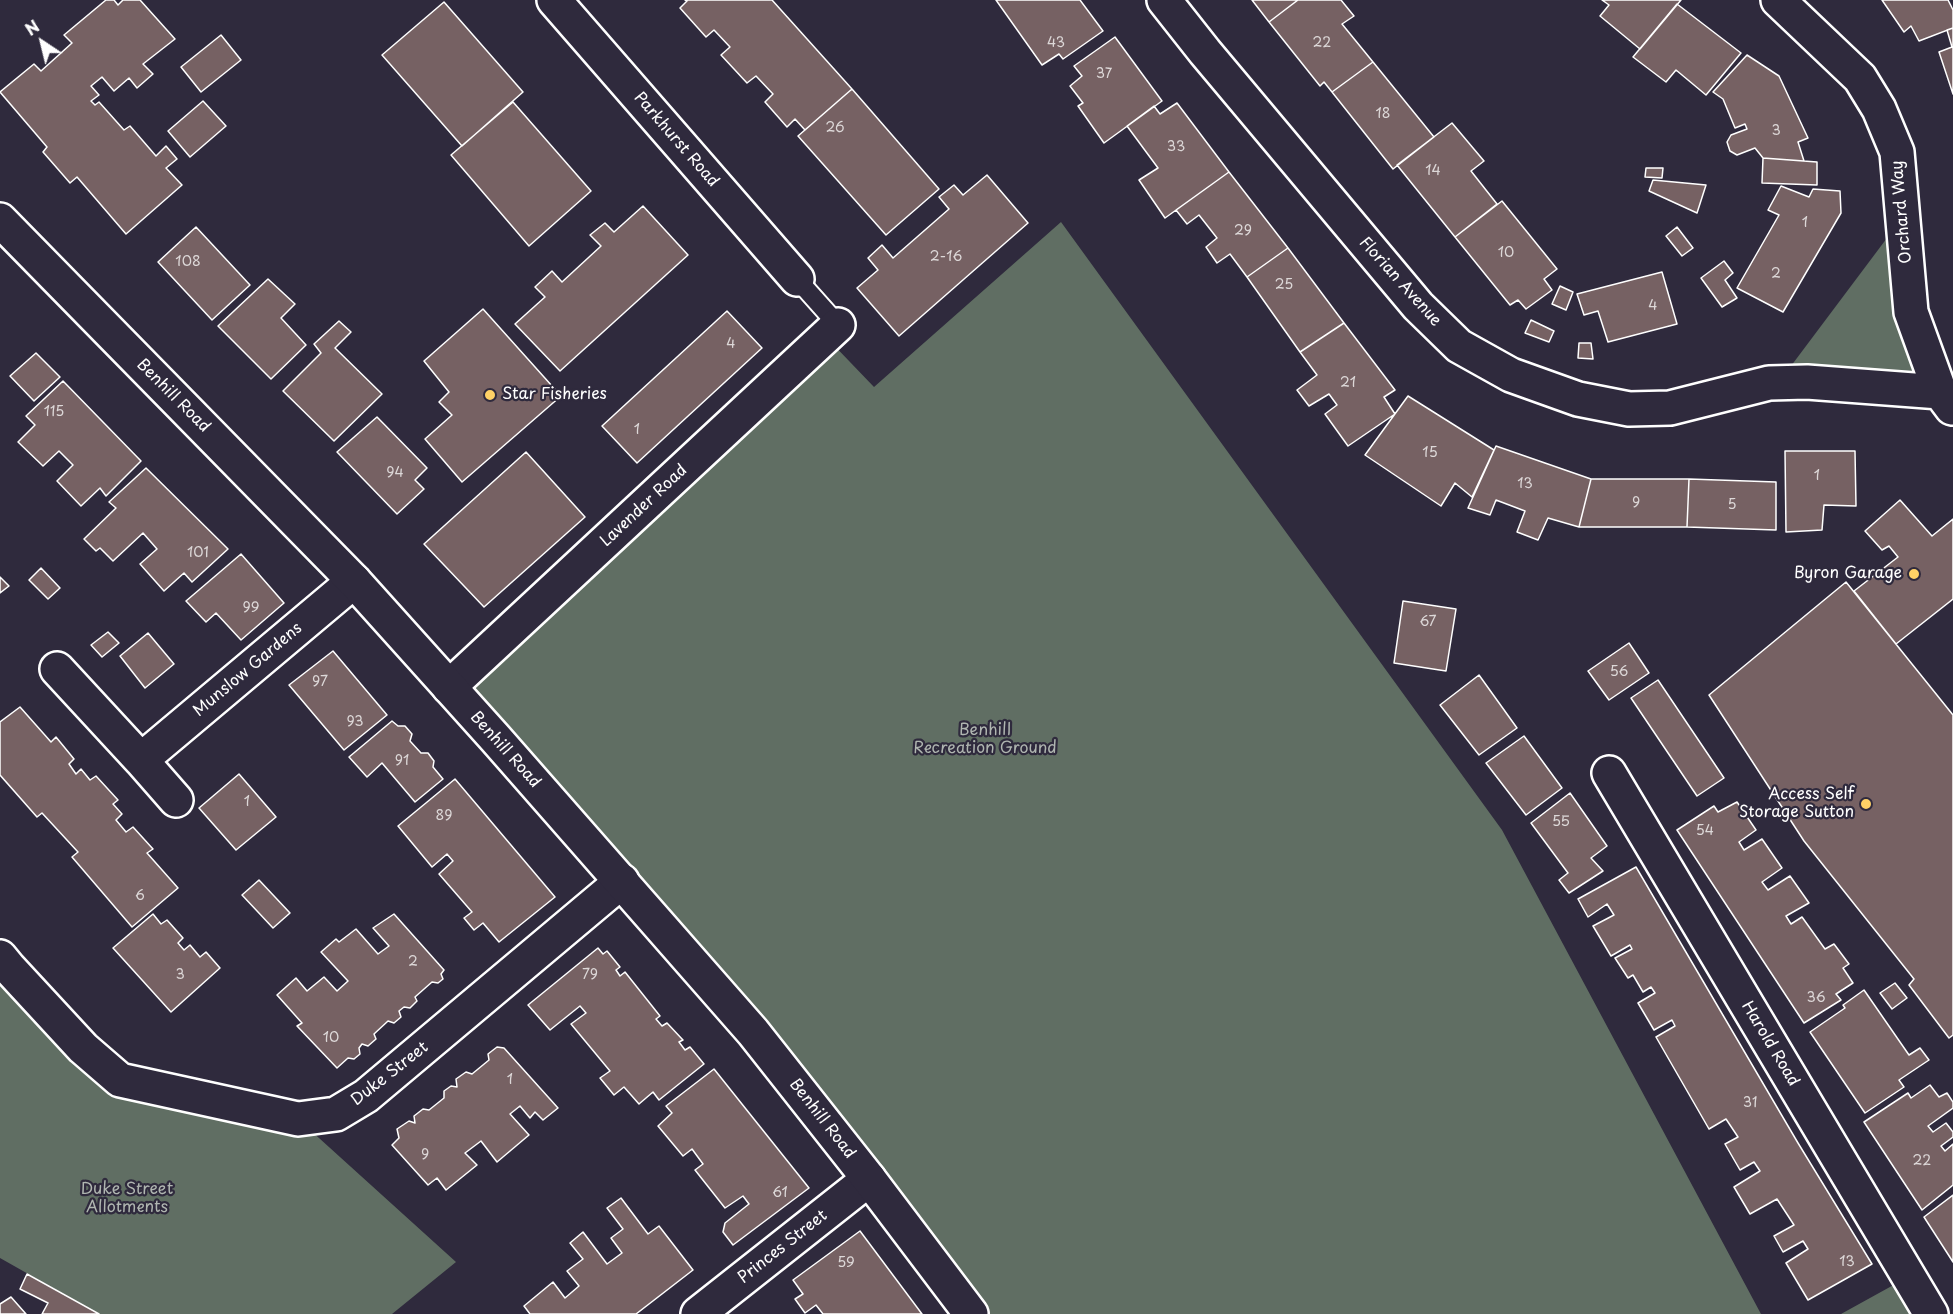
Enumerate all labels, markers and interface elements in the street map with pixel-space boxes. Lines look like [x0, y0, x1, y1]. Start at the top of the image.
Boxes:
north arrow [12, 12, 72, 72]
text: N [20, 14, 44, 41]
house number: 43 [1047, 35, 1065, 51]
house number: 22 [1313, 35, 1331, 51]
house number: 37 [1096, 66, 1112, 82]
street label: Parkhurst Road [630, 89, 722, 191]
house number: 18 [1375, 106, 1391, 122]
house number: 26 [825, 120, 845, 136]
house number: 3 [1771, 123, 1781, 139]
house number: 33 [1167, 139, 1185, 155]
street label: Orchard Way [1888, 160, 1916, 264]
house number: 14 [1425, 163, 1441, 179]
house number: 1 [1802, 215, 1808, 231]
house number: 29 [1234, 223, 1252, 239]
street label: Florian Avenue [1355, 233, 1445, 331]
house number: 10 [1498, 245, 1514, 261]
house number: 2-16 [930, 249, 962, 265]
house number: 108 [175, 254, 201, 270]
house number: 2 [1771, 266, 1781, 282]
house number: 25 [1275, 277, 1293, 293]
house number: 4 [1648, 298, 1658, 314]
house number: 4 [726, 336, 736, 352]
street label: Benhill Road [132, 355, 214, 437]
house number: 21 [1340, 375, 1356, 391]
place label: Star Fisheries [502, 385, 607, 405]
marker: Star Fisheries [483, 388, 497, 402]
house number: 115 [44, 404, 64, 420]
house number: 1 [634, 422, 640, 438]
house number: 15 [1422, 445, 1438, 461]
street label: Lavender Road [597, 461, 691, 551]
house number: 94 [386, 465, 404, 481]
house number: 1 [1814, 468, 1820, 484]
house number: 13 [1517, 476, 1533, 492]
house number: 9 [1632, 495, 1640, 511]
house number: 5 [1727, 497, 1737, 513]
house number: 101 [187, 545, 209, 561]
place label: Byron Garage [1794, 564, 1902, 584]
marker: Byron Garage [1907, 567, 1921, 581]
house number: 99 [242, 600, 260, 616]
house number: 67 [1419, 614, 1437, 630]
street label: Munslow Gardens [190, 619, 306, 721]
house number: 56 [1610, 664, 1628, 680]
house number: 97 [312, 674, 328, 690]
street label: Benhill Road [466, 708, 544, 792]
house number: 93 [346, 714, 364, 730]
park label: Benhill Recreation Ground [913, 721, 1057, 759]
house number: 91 [395, 753, 409, 769]
place label: Access Self Storage Sutton [1739, 785, 1854, 823]
house number: 1 [244, 794, 250, 810]
marker: Access Self Storage Sutton [1859, 797, 1873, 811]
house number: 89 [436, 808, 452, 824]
house number: 55 [1552, 814, 1570, 830]
house number: 54 [1696, 823, 1714, 839]
house number: 6 [135, 888, 145, 904]
house number: 2 [408, 954, 418, 970]
house number: 3 [175, 967, 185, 983]
house number: 79 [582, 967, 598, 983]
house number: 36 [1806, 990, 1826, 1006]
street label: Harold Road [1737, 998, 1803, 1090]
house number: 10 [323, 1030, 339, 1046]
street label: Duke Street [348, 1038, 432, 1110]
house number: 1 [507, 1072, 513, 1088]
street label: Benhill Road [785, 1075, 859, 1163]
house number: 31 [1743, 1095, 1757, 1111]
house number: 9 [421, 1147, 429, 1163]
house number: 22 [1913, 1153, 1931, 1169]
park label: Duke Street Allotments [81, 1180, 173, 1218]
house number: 61 [772, 1185, 788, 1201]
street label: Princes Street [735, 1206, 831, 1288]
house number: 13 [1839, 1254, 1855, 1270]
house number: 59 [837, 1255, 855, 1271]

